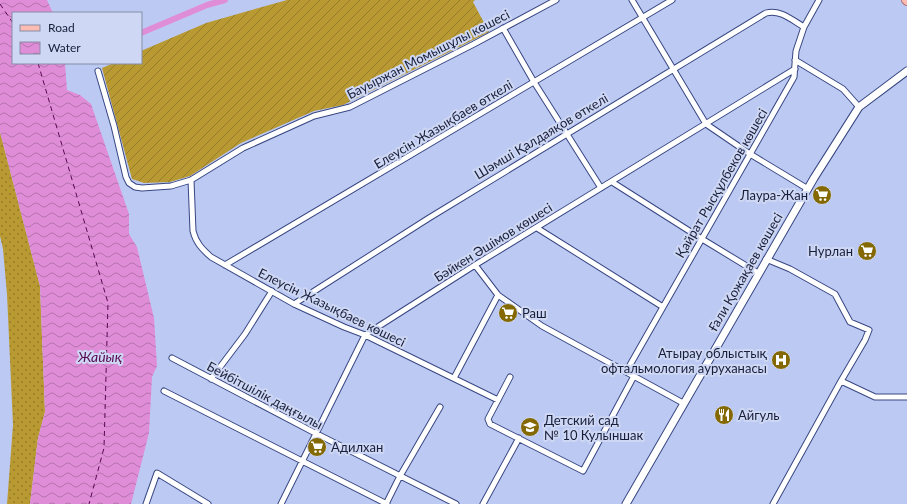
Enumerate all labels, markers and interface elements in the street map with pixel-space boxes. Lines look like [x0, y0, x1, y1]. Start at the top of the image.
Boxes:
street label: Бауыржан Момышұлы көшесі [344, 6, 512, 102]
legend [12, 12, 142, 64]
text: Road [48, 20, 75, 35]
text: Water [48, 40, 81, 55]
street label: Елеусін Жазықбаев өткелі [371, 76, 515, 172]
street label: Шәмші Қалдаяқов өткелі [471, 90, 611, 182]
street label: Қайрат Рысқұлбеков көшесі [672, 105, 770, 261]
supermarket icon: Лаура-Жан [811, 184, 833, 206]
place label: Лаура-Жан [739, 187, 808, 203]
street label: Бәйкен Әшімов көшесі [431, 199, 555, 285]
street label: Ғали Қожақаев көшесі [704, 210, 786, 334]
supermarket icon: Нурлан [856, 240, 878, 262]
place label: Нурлан [808, 243, 853, 259]
street label: Елеусін Жазықбаев көшесі [256, 264, 408, 350]
supermarket icon: Раш [497, 302, 519, 324]
place label: Раш [522, 305, 547, 321]
place label: Атырау облыстық офтальмология ауруханасы [601, 345, 768, 376]
water label: Жайық [77, 348, 122, 365]
hospital icon: Атырау облыстық офтальмология ауруханасы [770, 349, 792, 371]
street label: Бейбітшілік даңғылы [204, 358, 326, 432]
restaurant icon: Айгуль [713, 404, 735, 426]
place label: Айгуль [738, 407, 780, 423]
place label: Детский сад № 10 Кулыншак [544, 412, 643, 443]
school or university icon: Детский сад № 10 Кулыншак [519, 416, 541, 438]
supermarket icon: Адилхан [306, 436, 328, 458]
place label: Адилхан [331, 439, 383, 455]

